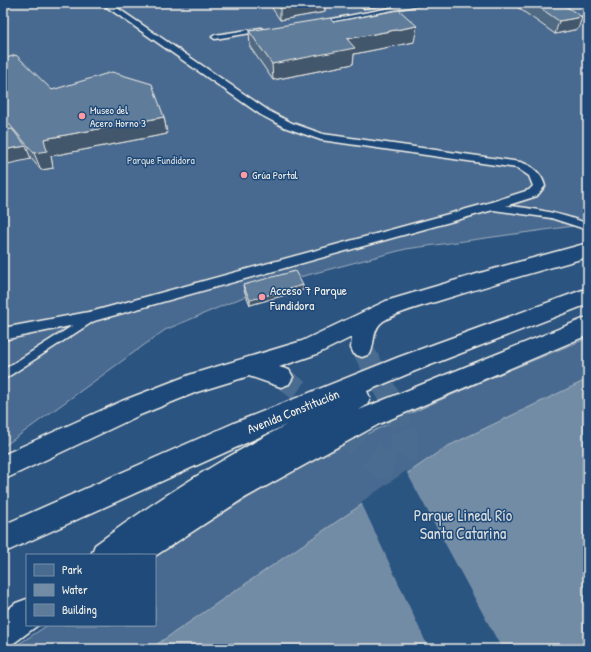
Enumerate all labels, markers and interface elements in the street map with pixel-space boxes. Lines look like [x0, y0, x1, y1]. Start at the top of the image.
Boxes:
place label: Museo del Acero Horno 3 [90, 103, 146, 130]
marker: Museo del Acero Horno 3 [77, 111, 87, 121]
park label: Parque Fundidora [127, 153, 196, 167]
place label: Grúa Portal [252, 168, 298, 182]
marker: Grúa Portal [239, 170, 249, 180]
place label: Acceso 7 Parque Fundidora [269, 281, 347, 314]
marker: Acceso 7 Parque Fundidora [257, 292, 267, 302]
street label: Avenida Constitución [244, 384, 342, 438]
park label: Parque Lineal Río Santa Catarina [414, 504, 513, 544]
legend [26, 554, 156, 626]
text: Park [62, 561, 82, 578]
text: Water [62, 581, 88, 598]
text: Building [62, 601, 97, 618]

